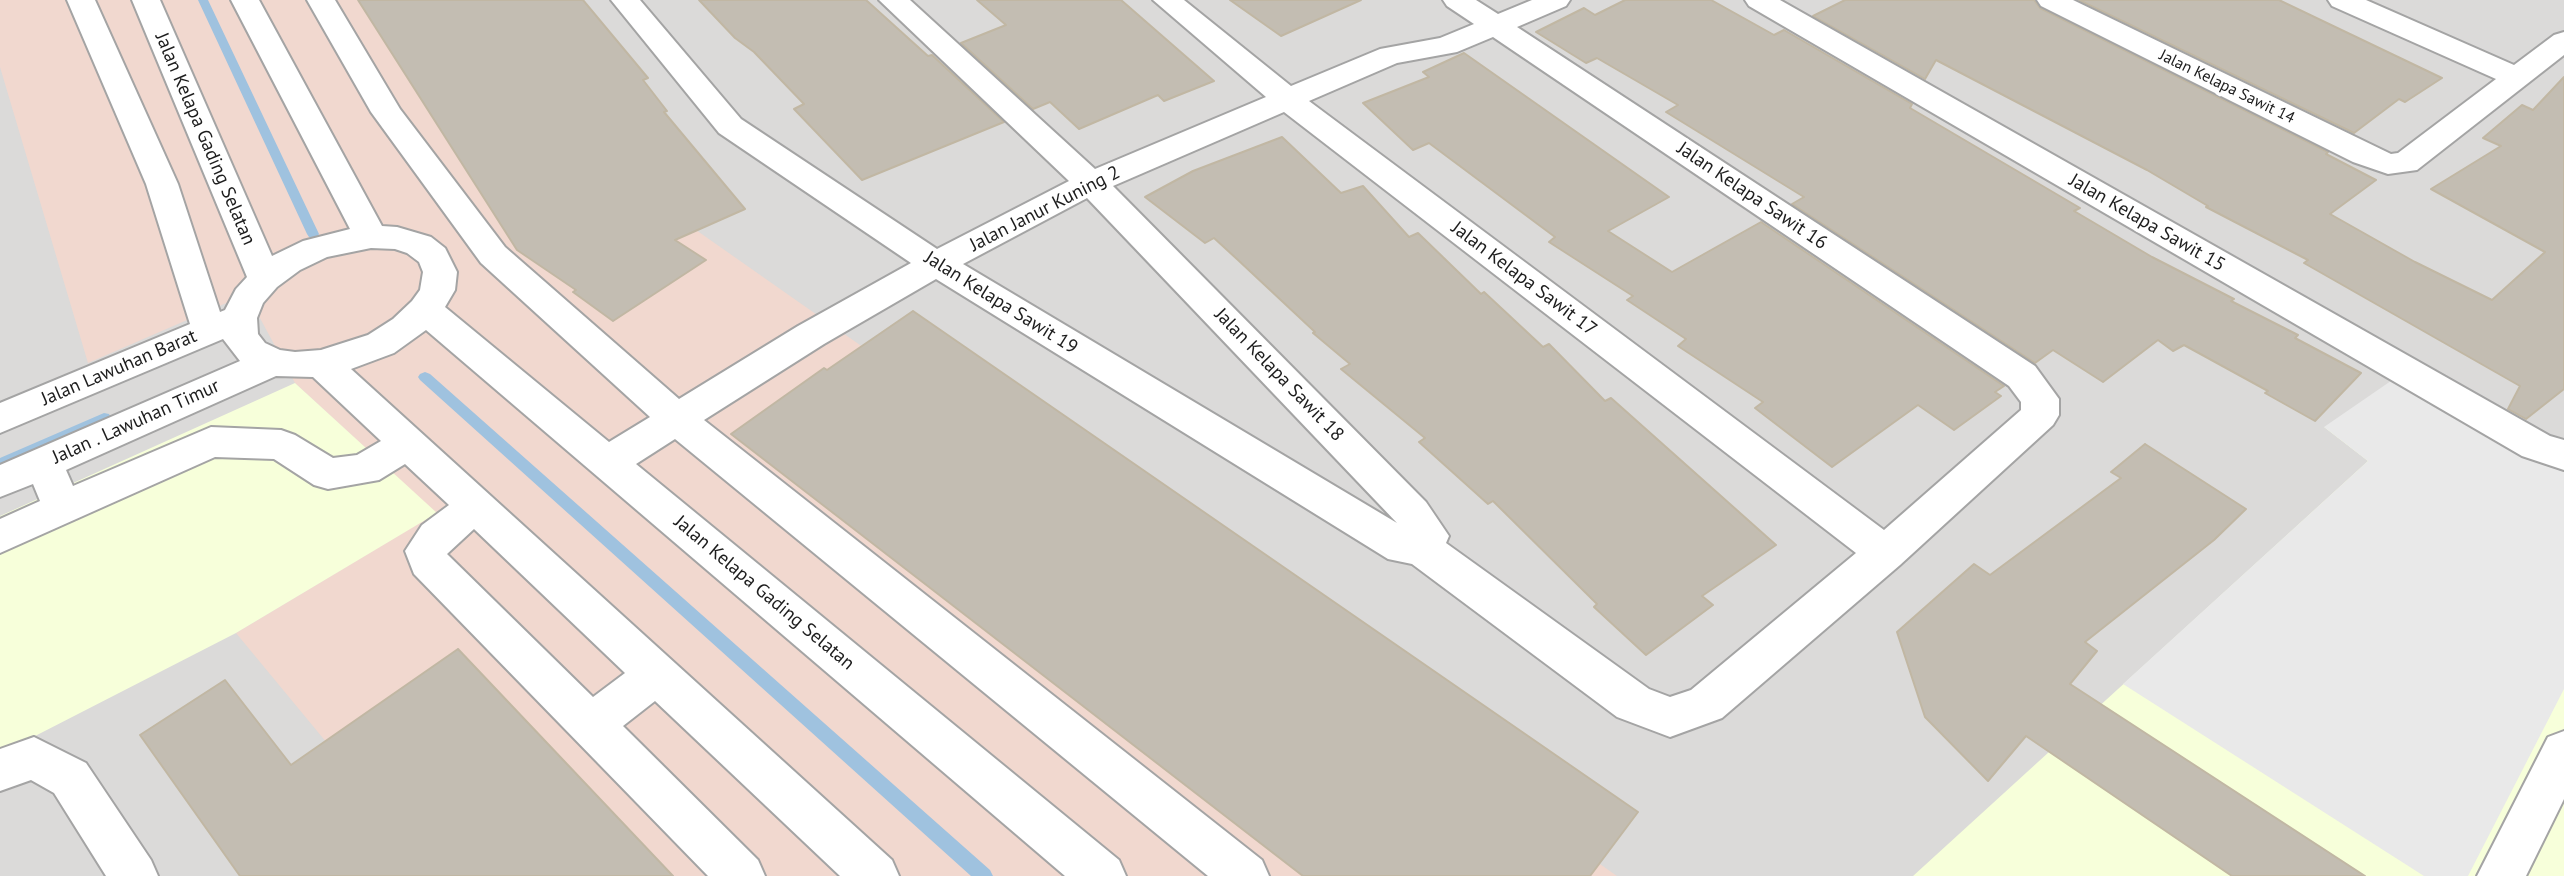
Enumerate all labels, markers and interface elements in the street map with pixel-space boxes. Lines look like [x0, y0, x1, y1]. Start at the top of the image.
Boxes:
street label: Jalan Kelapa Gading Selatan [150, 29, 260, 249]
street label: Jalan Kelapa Sawit 14 [2156, 46, 2298, 128]
street label: Jalan Kelapa Sawit 16 [1673, 137, 1831, 255]
street label: Jalan Janur Kuning 2 [966, 161, 1124, 257]
street label: Jalan Kelapa Sawit 15 [2065, 169, 2229, 277]
street label: Jalan Kelapa Sawit 17 [1447, 217, 1601, 341]
street label: Jalan Kelapa Sawit 19 [920, 247, 1082, 359]
street label: Jalan Kelapa Sawit 18 [1210, 304, 1348, 446]
street label: Jalan Lawuhan Barat [38, 325, 200, 411]
street label: Jalan . Lawuhan Timur [49, 375, 223, 469]
street label: Jalan Kelapa Gading Selatan [669, 511, 859, 675]

